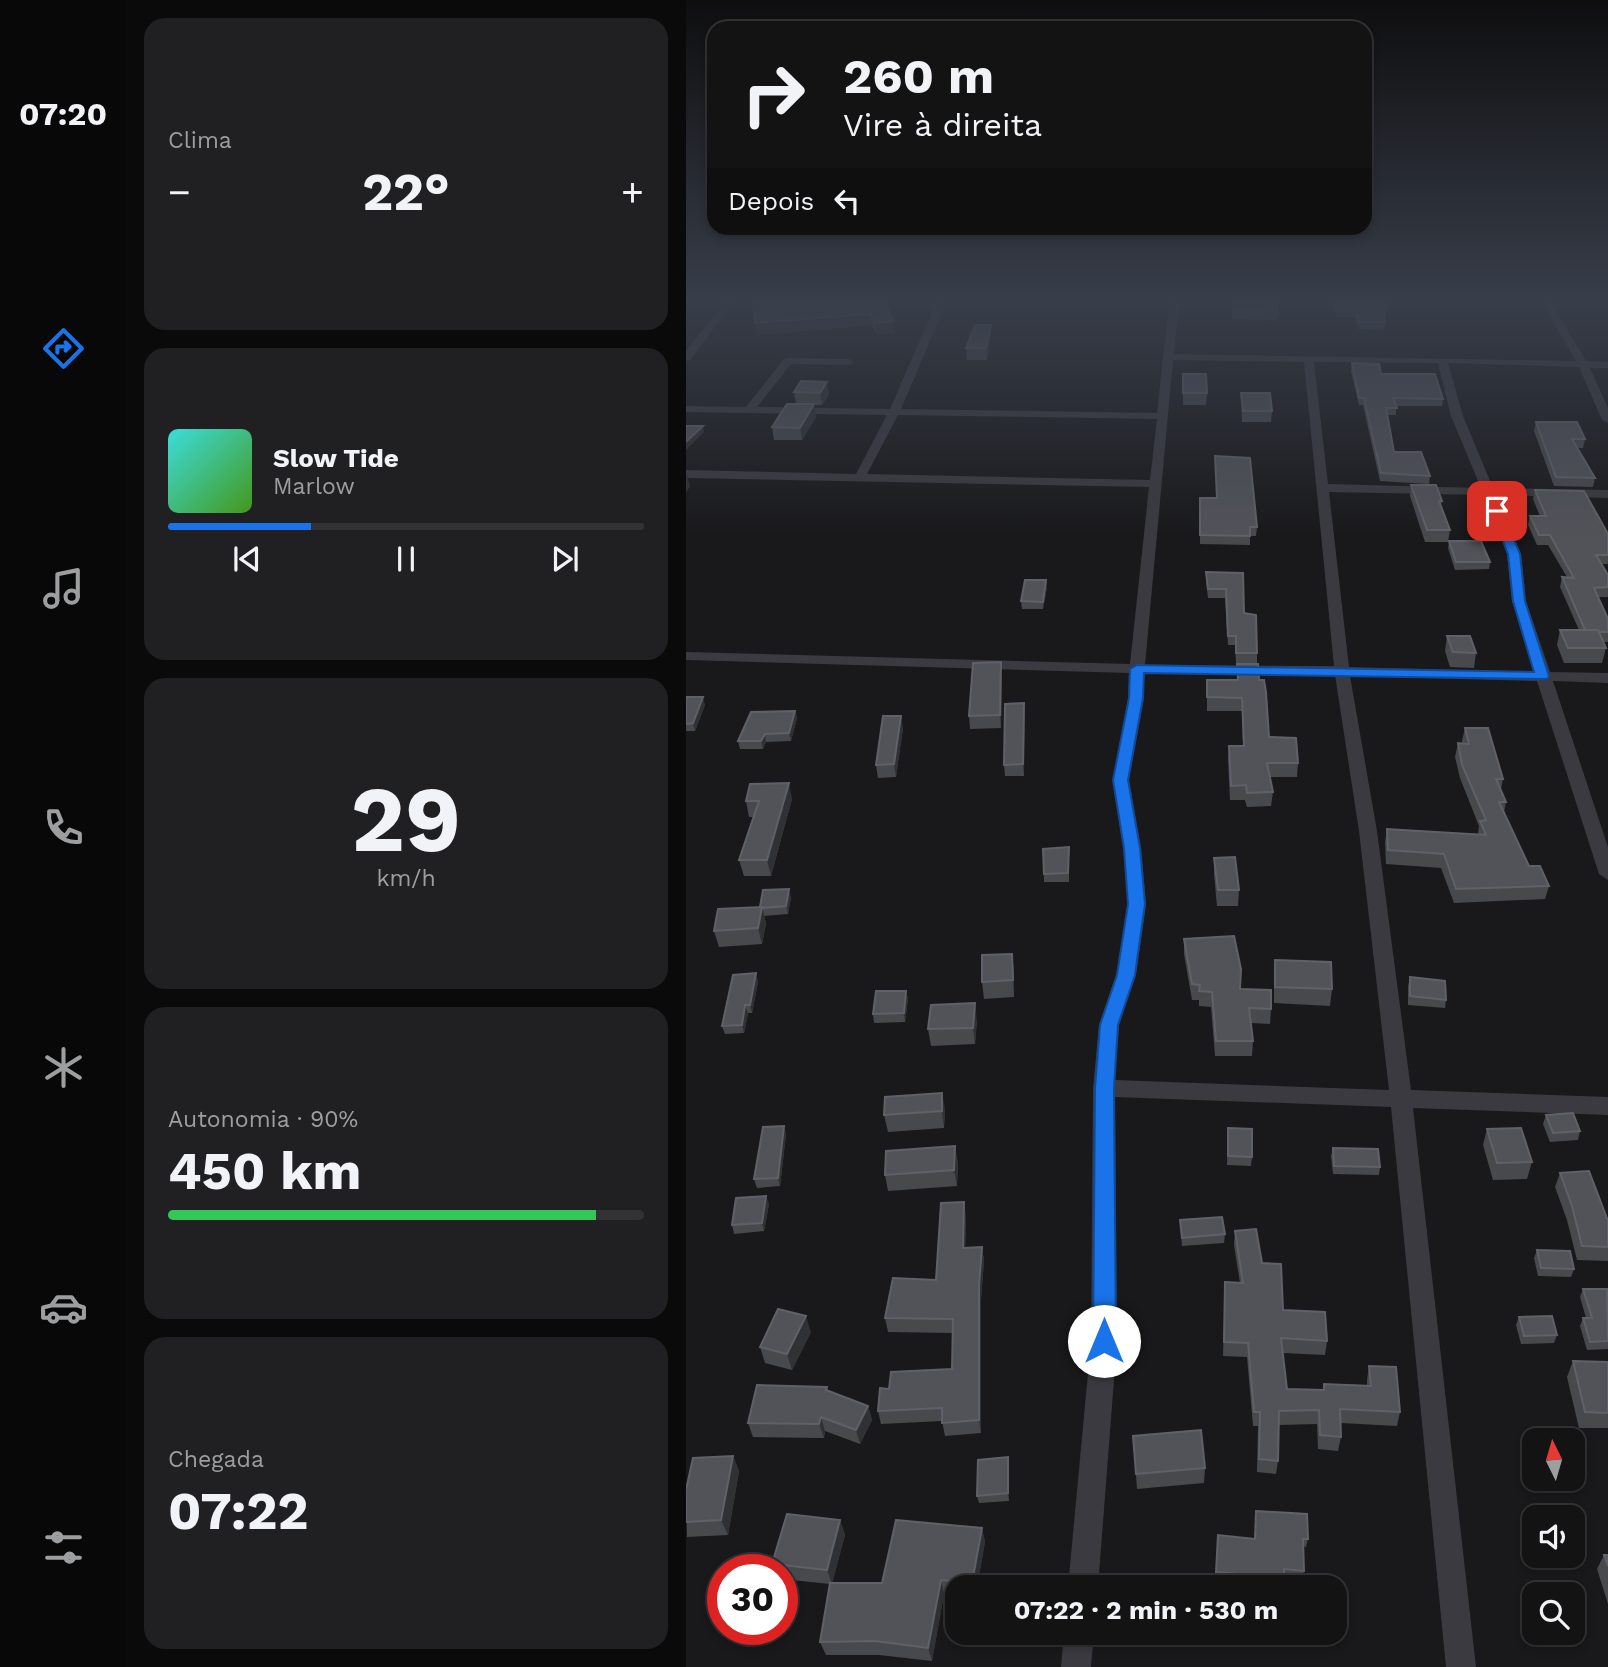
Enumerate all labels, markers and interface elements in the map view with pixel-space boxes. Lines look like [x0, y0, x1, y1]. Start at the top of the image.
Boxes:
text: 260 m [843, 47, 994, 105]
icon: right [728, 49, 819, 140]
text: 07:20 [19, 95, 107, 133]
text: Vire à direita [843, 106, 1042, 144]
text: Clima [168, 127, 232, 154]
text: 22° [362, 162, 450, 223]
text: − [168, 170, 191, 214]
text: + [621, 170, 644, 214]
icon: left [828, 182, 866, 220]
text: Depois [728, 186, 814, 216]
icon: directions [39, 324, 88, 373]
text: Slow Tide [273, 443, 399, 473]
text: Marlow [273, 473, 355, 500]
pin [1467, 481, 1527, 541]
icon: arrive [1478, 492, 1516, 530]
icon: previous [228, 540, 266, 578]
icon: pause [387, 540, 425, 578]
icon: next [546, 540, 584, 578]
icon: music [39, 564, 88, 613]
text: 29 [351, 766, 461, 873]
icon: phone [39, 803, 88, 852]
text: km/h [376, 865, 436, 892]
icon: climate [39, 1043, 88, 1092]
text: Autonomia · 90% [168, 1106, 358, 1133]
text: 450 km [168, 1141, 362, 1202]
icon: car [39, 1283, 88, 1332]
position arrow [1067, 1304, 1141, 1378]
north arrow [1522, 1428, 1586, 1491]
map controls [1522, 1428, 1585, 1645]
text: Chegada [168, 1446, 264, 1473]
text: 07:22 [168, 1481, 309, 1542]
button: sound [1522, 1505, 1585, 1568]
icon: filters [39, 1523, 88, 1572]
speed limit sign: 30 [707, 1554, 798, 1645]
button: search [1522, 1582, 1585, 1645]
text: 07:22 · 2 min · 530 m [1014, 1595, 1278, 1625]

